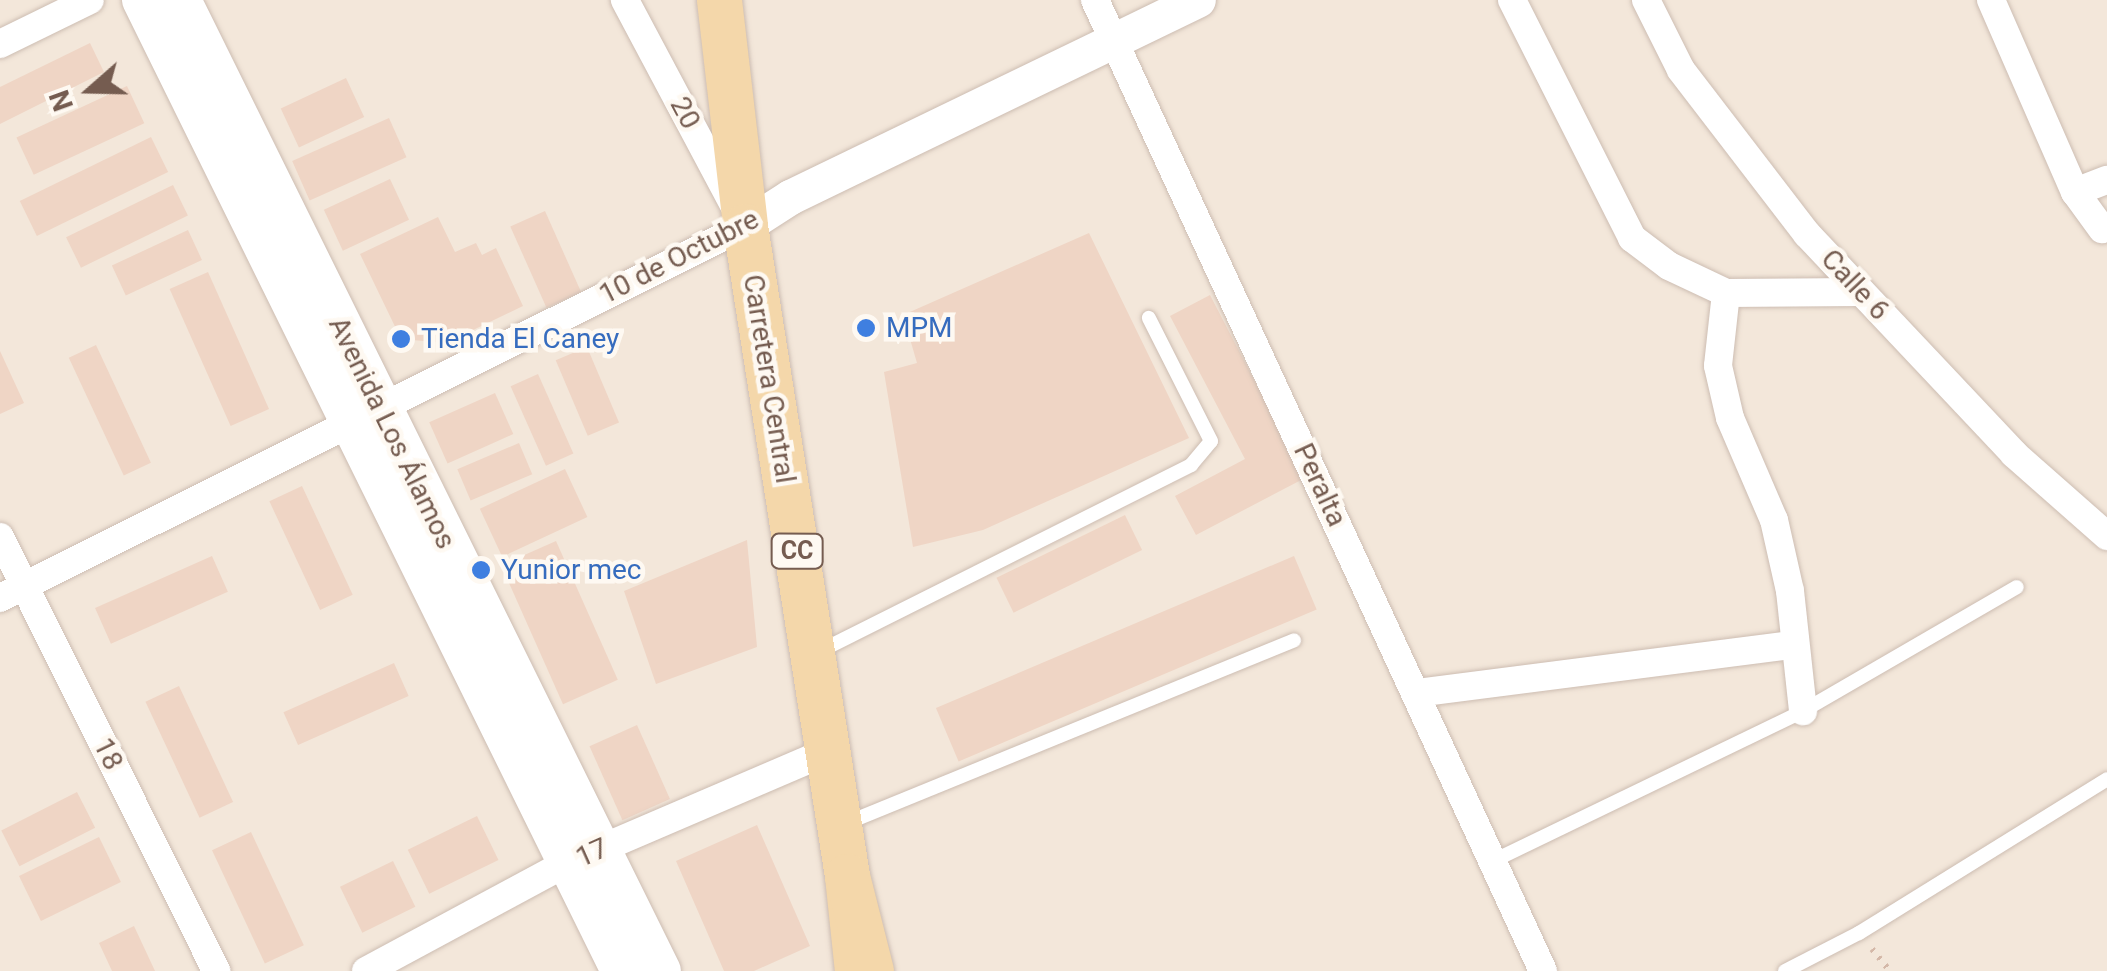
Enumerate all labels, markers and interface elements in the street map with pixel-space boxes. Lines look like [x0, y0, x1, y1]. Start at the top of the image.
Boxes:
north arrow [40, 40, 140, 140]
text: N [42, 86, 80, 115]
street label: 20 [663, 91, 707, 135]
street label: 10 de Octubre [594, 202, 764, 312]
street label: Calle 6 [1814, 243, 1896, 327]
street label: Carretera Central [736, 272, 802, 486]
place label: MPM [886, 311, 953, 345]
street label: Avenida Los Álamos [321, 312, 463, 554]
marker: MPM [855, 317, 877, 339]
place label: Tienda El Caney [421, 322, 619, 356]
marker: Tienda El Caney [390, 328, 412, 350]
street label: Peralta [1286, 438, 1354, 532]
road number: CC [770, 531, 824, 571]
place label: Yunior mec [501, 553, 641, 587]
marker: Yunior mec [470, 559, 492, 581]
street label: 18 [86, 732, 130, 776]
street label: 17 [571, 831, 613, 875]

